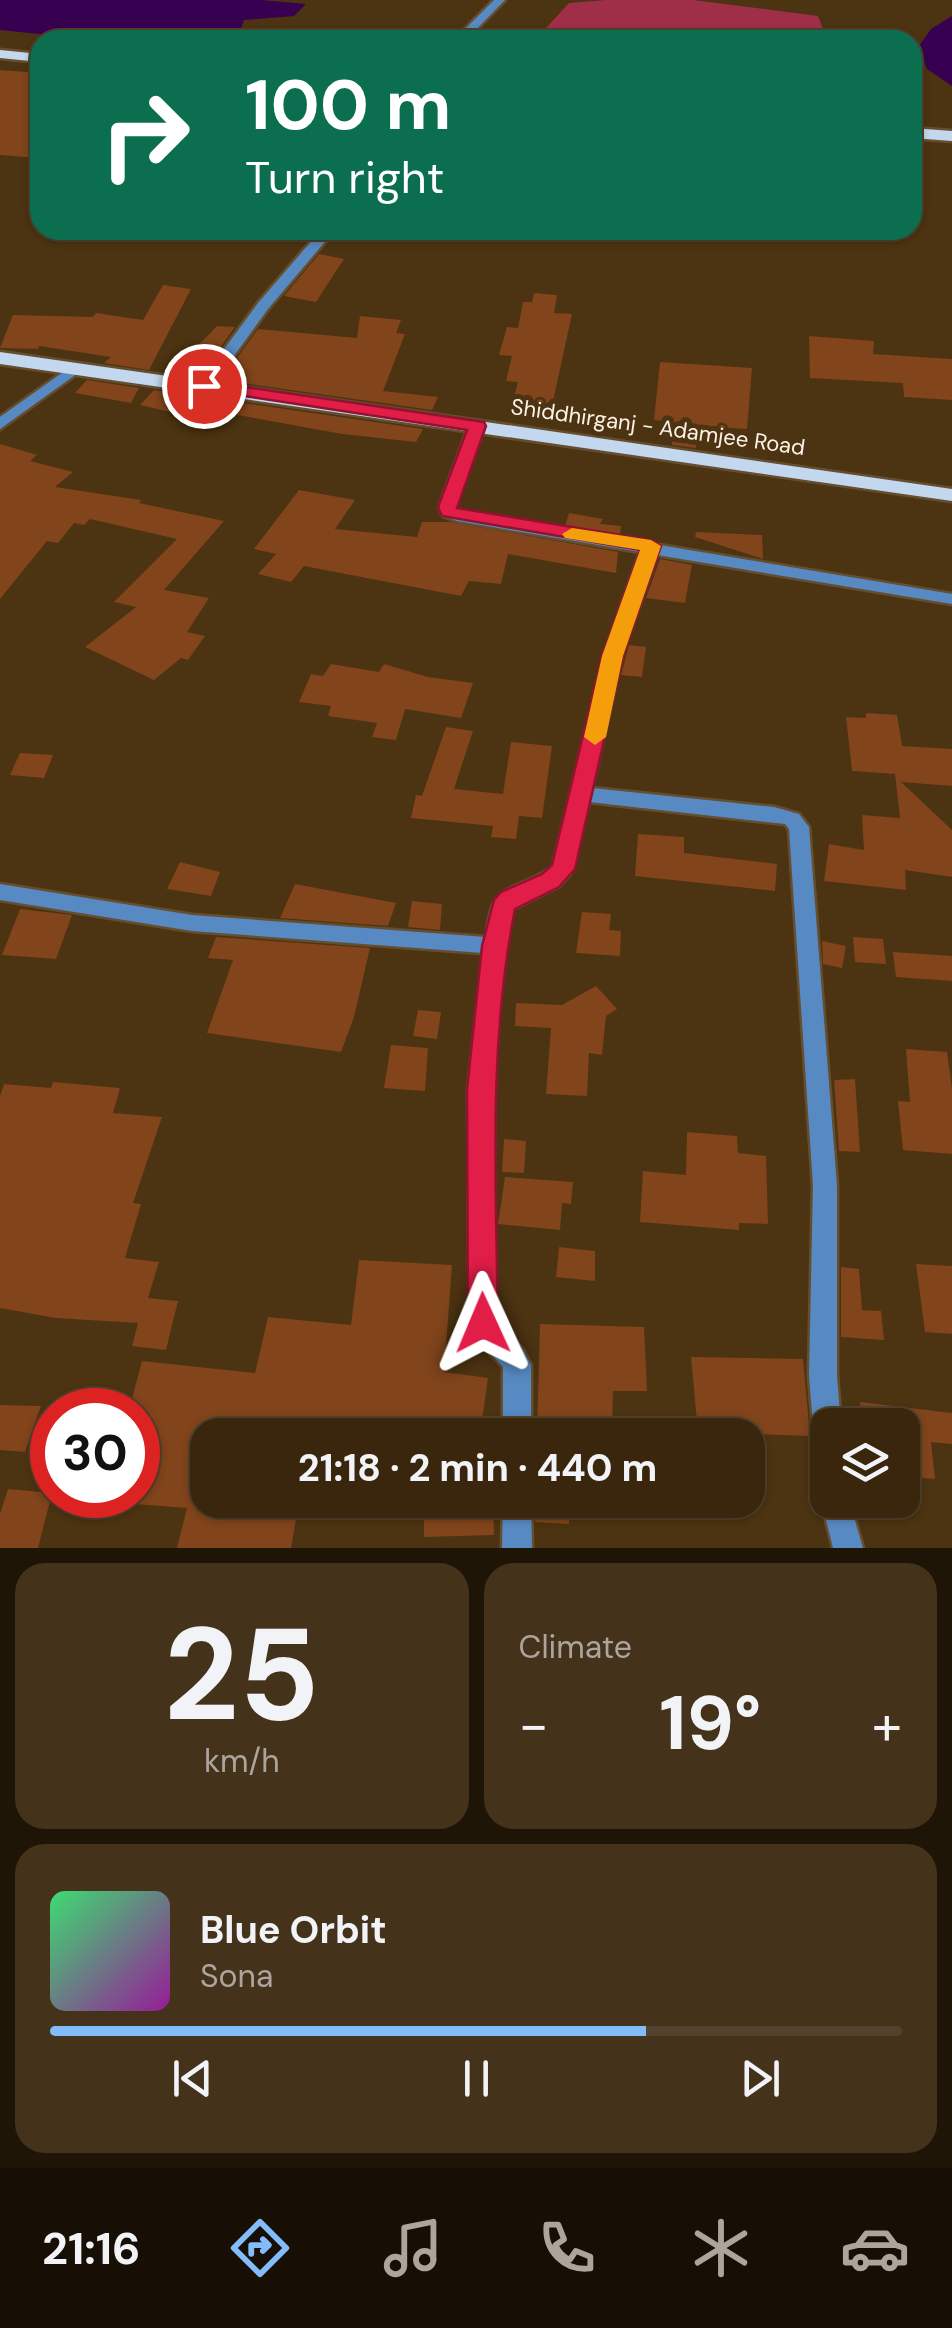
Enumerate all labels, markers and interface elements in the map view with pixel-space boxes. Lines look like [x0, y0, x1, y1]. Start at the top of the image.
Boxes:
text: 100 m [245, 60, 451, 151]
icon: right [80, 70, 210, 200]
text: Turn right [245, 148, 444, 207]
pin [162, 344, 247, 429]
icon: arrive [177, 359, 232, 414]
street label: Shiddhirganj - Adamjee Road [509, 392, 807, 462]
position arrow [431, 1271, 535, 1375]
speed limit sign: 30 [30, 1388, 160, 1518]
map controls [810, 1408, 920, 1518]
button: layers [810, 1408, 920, 1518]
text: 21:18 · 2 min · 440 m [298, 1443, 657, 1493]
text: 25 [164, 1590, 320, 1759]
text: Climate [519, 1626, 632, 1668]
text: 19° [659, 1675, 761, 1772]
text: − [519, 1689, 549, 1761]
text: + [872, 1689, 902, 1761]
text: km/h [204, 1740, 280, 1782]
text: Blue Orbit [200, 1905, 387, 1955]
text: Sona [200, 1955, 273, 1997]
icon: previous [165, 2051, 220, 2106]
icon: pause [449, 2051, 504, 2106]
icon: next [733, 2051, 788, 2106]
icon: directions [225, 2213, 295, 2283]
icon: music [378, 2213, 448, 2283]
icon: phone [532, 2213, 602, 2283]
icon: climate [686, 2213, 756, 2283]
icon: car [840, 2213, 910, 2283]
text: 21:16 [42, 2219, 141, 2278]

